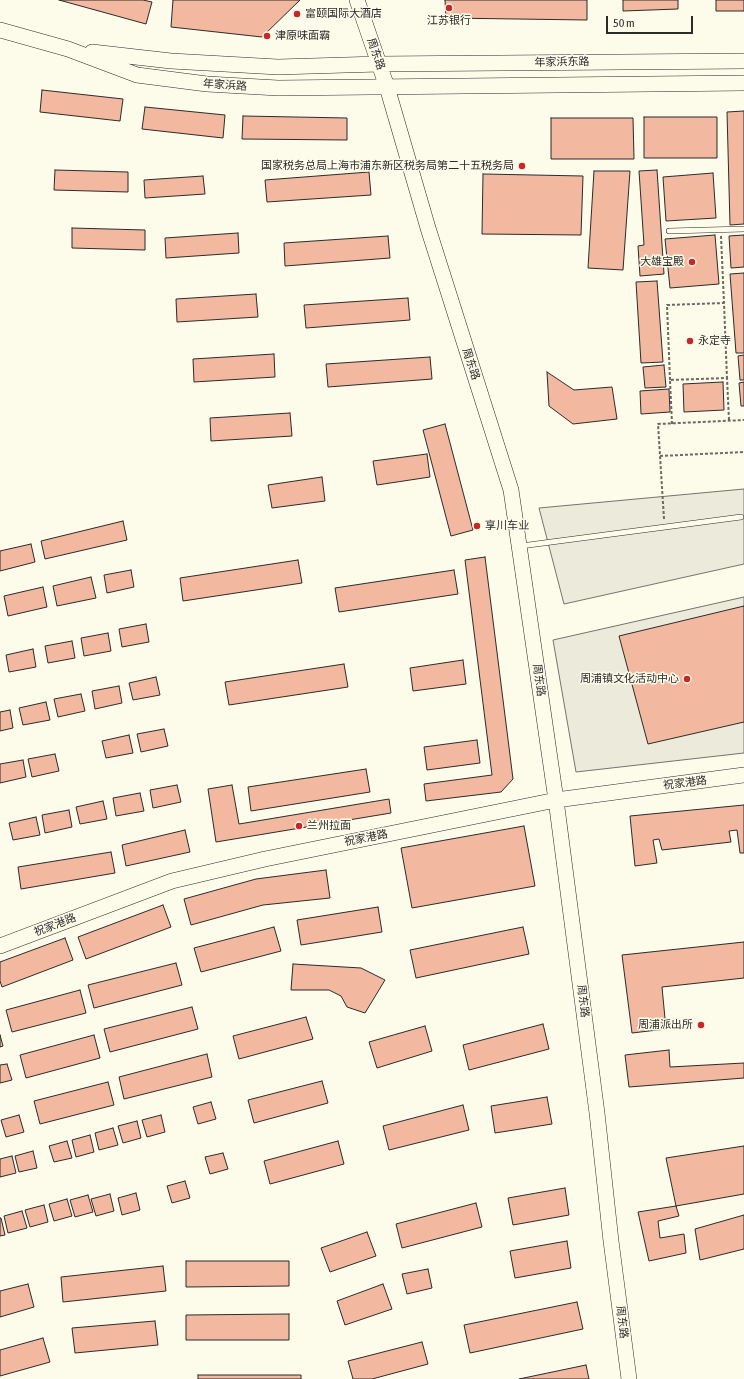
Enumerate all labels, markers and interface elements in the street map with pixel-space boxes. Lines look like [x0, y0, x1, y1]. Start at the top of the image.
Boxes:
marker: 江苏银行 [444, 3, 454, 13]
place label: 富颐国际大酒店 [305, 7, 382, 21]
scale bar [608, 8, 695, 34]
marker: 富颐国际大酒店 [292, 9, 302, 19]
place label: 江苏银行 [427, 14, 471, 28]
text: 50 m [613, 16, 635, 30]
place label: 津原味面霸 [275, 29, 330, 43]
marker: 津原味面霸 [262, 31, 272, 41]
street label: 周东路 [364, 36, 388, 72]
street label: 年家浜东路 [534, 55, 590, 69]
street label: 年家浜路 [203, 77, 247, 93]
place label: 国家税务总局上海市浦东新区税务局第二十五税务局 [261, 159, 514, 173]
marker: 国家税务总局上海市浦东新区税务局第二十五税务局 [517, 161, 527, 171]
place label: 大雄宝殿 [640, 255, 684, 269]
marker: 大雄宝殿 [687, 257, 697, 267]
place label: 永定寺 [698, 334, 731, 348]
marker: 永定寺 [685, 336, 695, 346]
street label: 周东路 [460, 346, 482, 382]
place label: 享川车业 [485, 519, 529, 533]
marker: 享川车业 [472, 521, 482, 531]
street label: 周东路 [530, 663, 548, 697]
place label: 周浦镇文化活动中心 [580, 672, 679, 686]
marker: 周浦镇文化活动中心 [682, 674, 692, 684]
street label: 祝家港路 [662, 774, 708, 792]
place label: 兰州拉面 [307, 819, 351, 833]
marker: 兰州拉面 [294, 821, 304, 831]
street label: 祝家港路 [343, 827, 389, 849]
street label: 祝家港路 [32, 911, 78, 939]
street label: 周东路 [574, 984, 592, 1018]
place label: 周浦派出所 [638, 1018, 693, 1032]
marker: 周浦派出所 [696, 1020, 706, 1030]
street label: 周东路 [613, 1305, 631, 1339]

